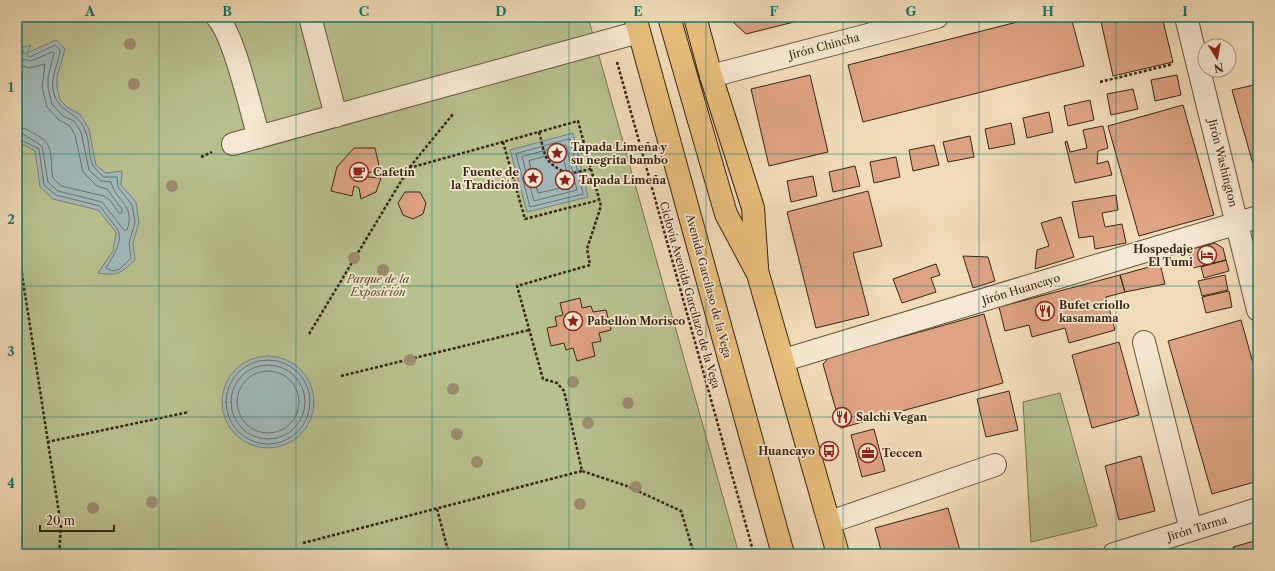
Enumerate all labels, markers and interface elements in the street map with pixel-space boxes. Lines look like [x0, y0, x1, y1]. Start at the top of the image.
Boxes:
text: A [84, 3, 96, 19]
text: B [222, 3, 232, 19]
text: C [359, 3, 369, 19]
text: D [495, 3, 507, 19]
text: E [633, 3, 643, 19]
text: F [770, 3, 779, 19]
text: G [905, 3, 917, 19]
text: H [1042, 3, 1054, 19]
text: I [1182, 3, 1188, 19]
street label: Jirón Chincha [785, 30, 861, 63]
north arrow [1197, 38, 1237, 78]
text: N [1212, 60, 1225, 76]
text: 1 [8, 79, 14, 95]
street label: Jirón Washington [1205, 116, 1241, 208]
place label: Tapada Limeña y su negrita bambo [571, 140, 668, 167]
place icon: Tapada Limeña y su negrita bambo [546, 142, 568, 164]
cafe icon: Cafetín [348, 161, 370, 183]
place label: Cafetín [373, 165, 416, 179]
place label: Fuente de la Tradición [451, 165, 519, 192]
place icon: Fuente de la Tradición [522, 167, 544, 189]
place icon: Tapada Limeña [554, 169, 576, 191]
place label: Tapada Limeña [579, 173, 667, 187]
street label: Ciclovía Avenida Garcilazo de la Vega [657, 200, 724, 390]
text: 2 [7, 211, 15, 227]
street label: Avenida Garcilaso de la Vega [683, 211, 735, 360]
place label: Hospedaje El Tumi [1133, 242, 1193, 269]
hotel icon: Hospedaje El Tumi [1196, 244, 1218, 266]
street label: Jirón Huancayo [978, 270, 1062, 308]
park label: Parque de la Exposición [346, 272, 410, 299]
place label: Bufet criollo kasamama [1059, 298, 1130, 325]
restaurant icon: Bufet criollo kasamama [1034, 300, 1056, 322]
place icon: Pabellón Morisco [562, 310, 584, 332]
place label: Pabellón Morisco [587, 314, 685, 328]
text: 3 [7, 343, 15, 359]
restaurant icon: Salchi Vegan [831, 406, 853, 428]
place label: Salchi Vegan [856, 410, 928, 424]
bus stop icon: Huancayo [818, 440, 840, 462]
office icon: Teccen [857, 442, 879, 464]
place label: Huancayo [758, 444, 815, 458]
place label: Teccen [882, 446, 923, 460]
text: 4 [7, 475, 15, 491]
scale bar [40, 507, 114, 533]
street label: Jirón Tarma [1164, 512, 1229, 544]
text: 20 m [46, 513, 75, 528]

